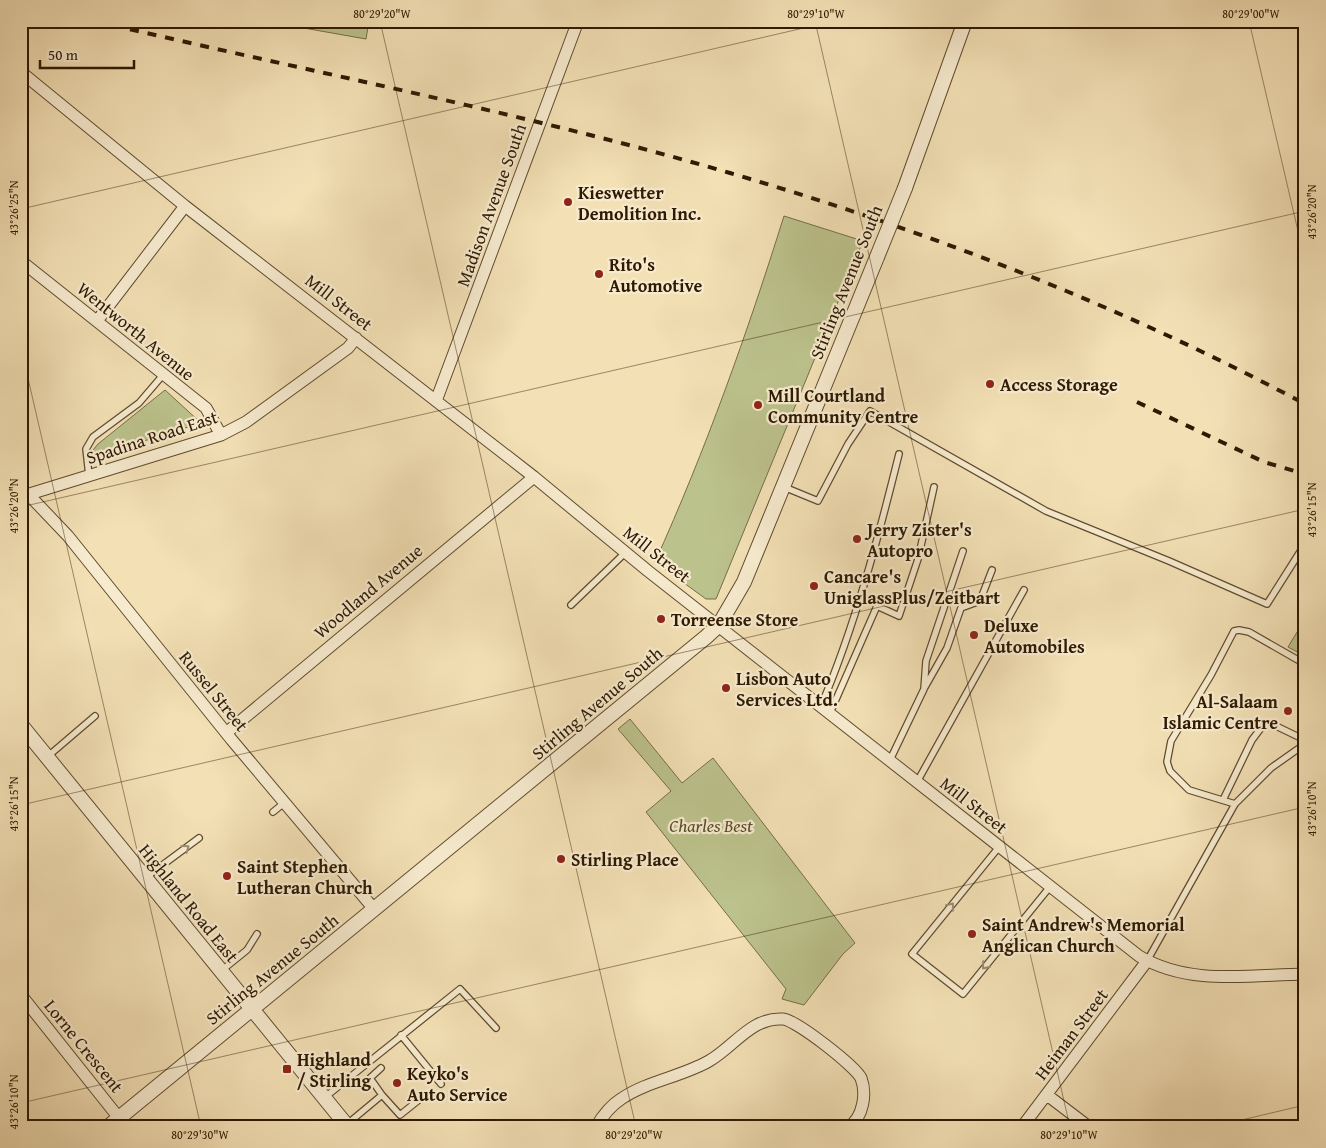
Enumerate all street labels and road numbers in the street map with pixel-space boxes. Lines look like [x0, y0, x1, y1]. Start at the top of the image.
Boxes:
street label: Madison Avenue South [449, 120, 533, 290]
street label: Stirling Avenue South [803, 201, 889, 363]
street label: Mill Street [299, 267, 379, 337]
street label: Wentworth Avenue [71, 275, 201, 387]
street label: Spadina Road East [83, 403, 222, 471]
street label: Mill Street [617, 519, 697, 589]
street label: Woodland Avenue [308, 537, 428, 645]
street label: Stirling Avenue South [525, 640, 669, 766]
street label: Russel Street [173, 645, 256, 738]
street label: Mill Street [934, 770, 1014, 840]
street label: Highland Road East [133, 838, 246, 969]
street label: Stirling Avenue South [200, 907, 344, 1031]
street label: Heiman Street [1028, 982, 1115, 1085]
street label: Lorne Crescent [38, 993, 131, 1099]

